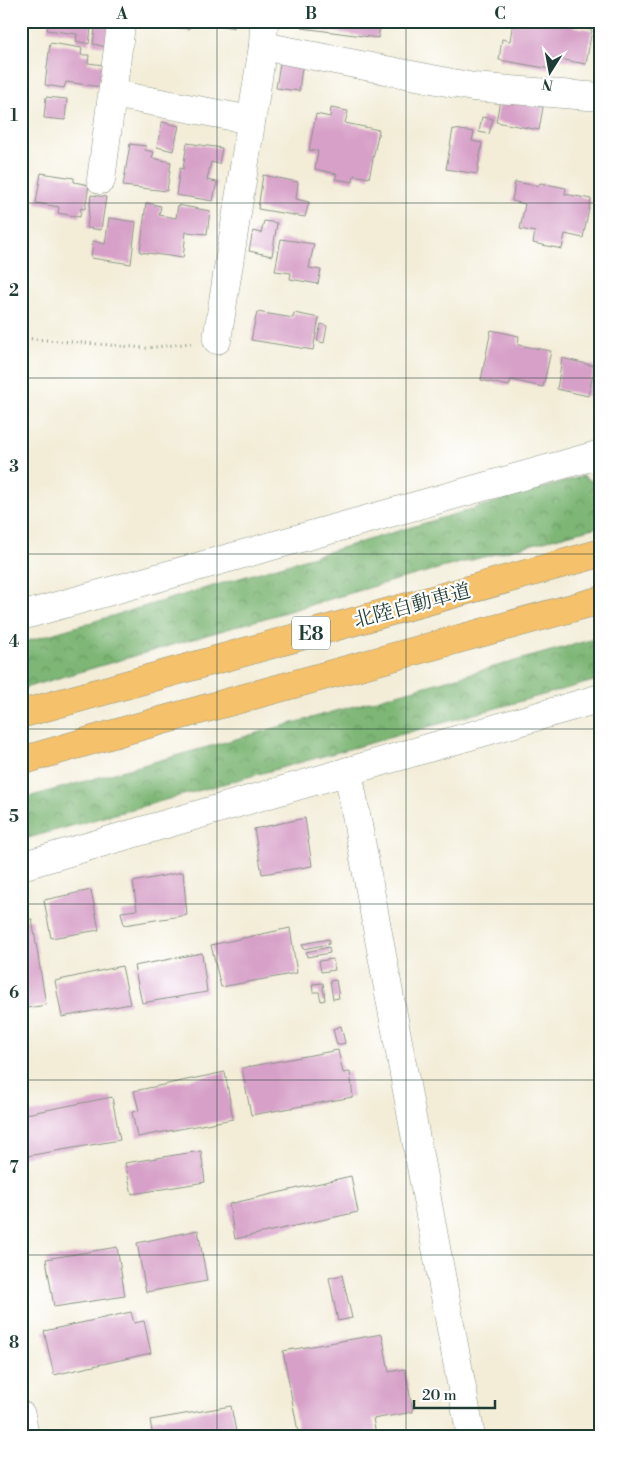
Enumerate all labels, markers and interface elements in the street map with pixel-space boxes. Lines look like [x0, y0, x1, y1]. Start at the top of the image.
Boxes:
text: A [115, 4, 128, 24]
text: B [305, 4, 317, 24]
text: C [494, 4, 506, 24]
north arrow [524, 48, 574, 98]
text: N [541, 74, 555, 94]
text: 1 [10, 106, 18, 126]
text: 2 [9, 281, 19, 301]
text: 3 [9, 457, 19, 477]
street label: 北陸自動車道 [351, 579, 474, 634]
road number: E8 [292, 616, 330, 650]
text: 4 [9, 632, 20, 652]
text: 5 [9, 807, 19, 827]
text: 6 [9, 983, 19, 1003]
text: 7 [9, 1158, 19, 1178]
text: 8 [9, 1333, 19, 1353]
scale bar [414, 1378, 496, 1410]
text: 20 m [422, 1386, 457, 1405]

